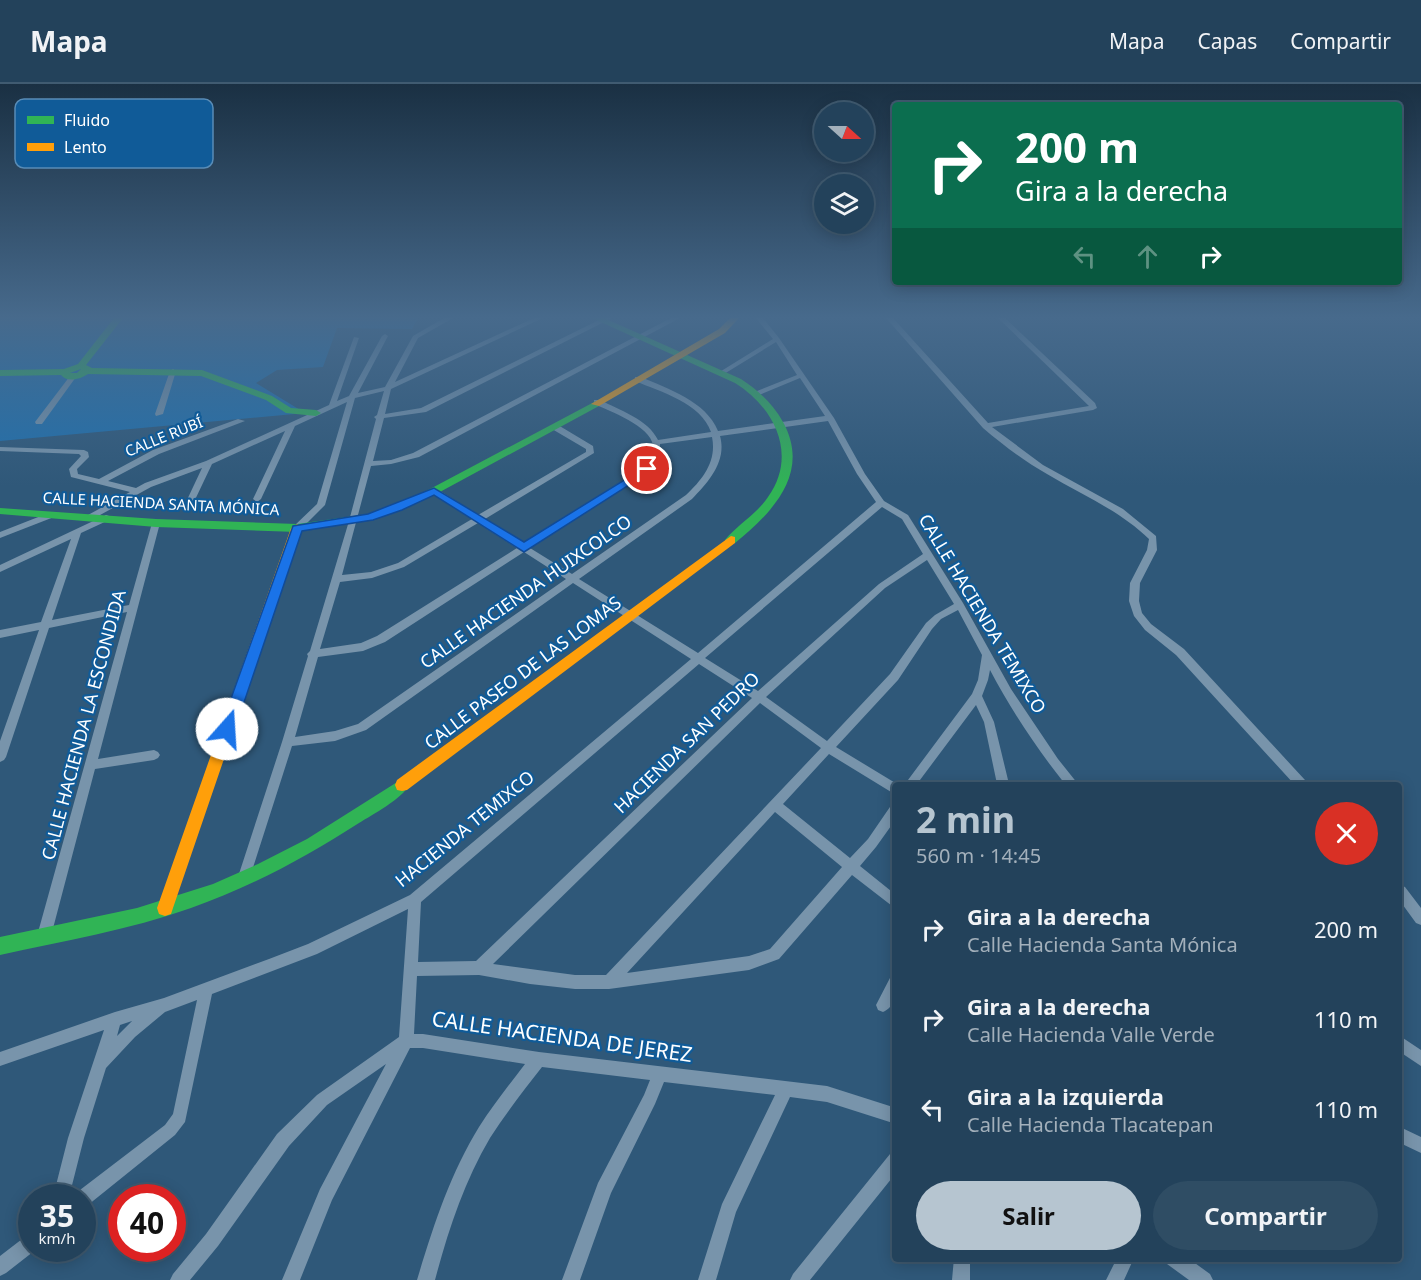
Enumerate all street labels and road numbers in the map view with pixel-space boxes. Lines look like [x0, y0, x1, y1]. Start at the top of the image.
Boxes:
street label: CALLE RUBÍ [122, 411, 205, 461]
street label: CALLE HACIENDA SANTA MÓNICA [42, 487, 280, 519]
street label: CALLE HACIENDA HUIXCOLCO [415, 509, 636, 674]
street label: CALLE HACIENDA TEMIXCO [914, 509, 1052, 718]
street label: CALLE HACIENDA LA ESCONDIDA [35, 587, 131, 863]
street label: CALLE PASEO DE LAS LOMAS [419, 590, 626, 754]
street label: HACIENDA SAN PEDRO [608, 666, 764, 818]
street label: HACIENDA TEMIXCO [390, 765, 539, 892]
street label: CALLE HACIENDA DE JEREZ [430, 1004, 694, 1068]

